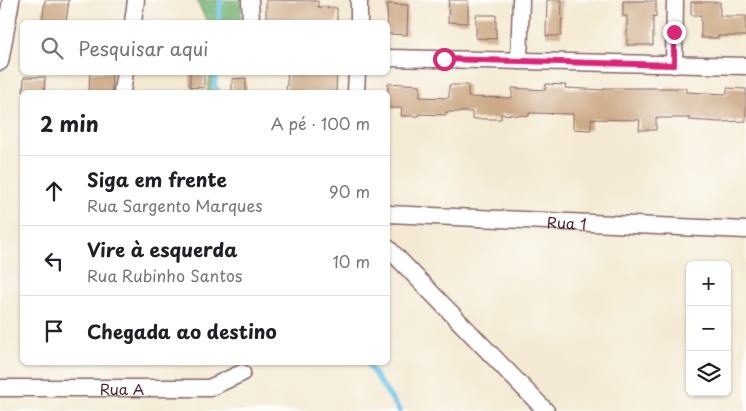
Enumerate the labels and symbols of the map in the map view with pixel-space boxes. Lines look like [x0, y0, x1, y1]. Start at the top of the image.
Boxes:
route end [663, 21, 686, 44]
route start [433, 48, 456, 71]
street label: Rua 1 [546, 210, 587, 234]
street label: Rua A [100, 377, 144, 400]

